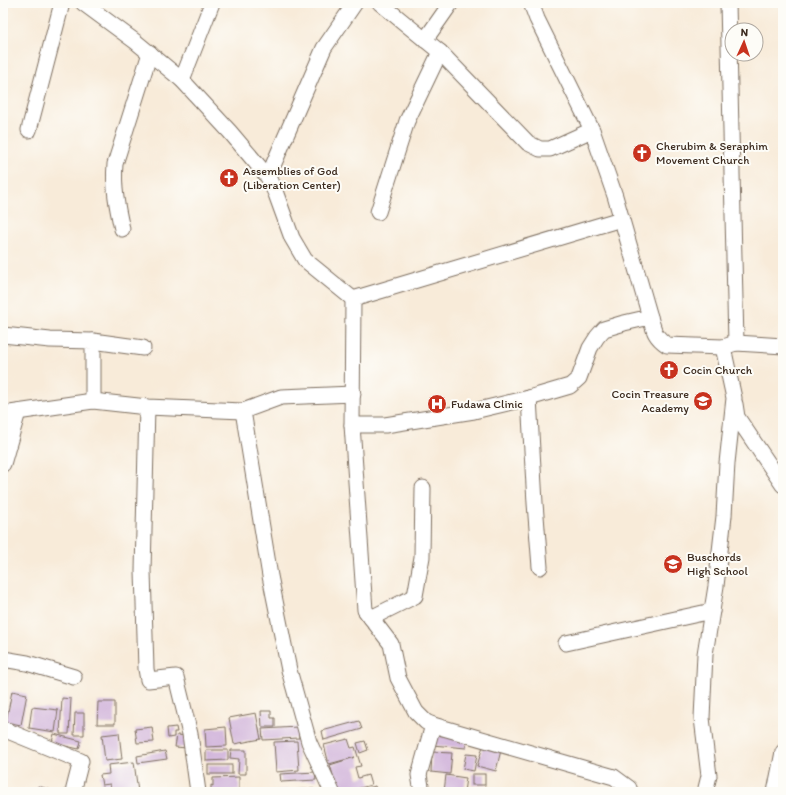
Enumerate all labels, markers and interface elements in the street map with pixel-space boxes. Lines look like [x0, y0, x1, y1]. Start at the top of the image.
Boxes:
north arrow [724, 22, 764, 62]
text: N [740, 26, 749, 39]
place label: Cherubim & Seraphim Movement Church [656, 139, 768, 167]
church icon: Cherubim & Seraphim Movement Church [631, 142, 653, 164]
place label: Assemblies of God (Liberation Center) [243, 164, 341, 192]
church icon: Assemblies of God (Liberation Center) [218, 167, 240, 189]
church icon: Cocin Church [658, 359, 680, 381]
place label: Cocin Church [683, 363, 753, 377]
place label: Cocin Treasure Academy [612, 387, 689, 415]
school or university icon: Cocin Treasure Academy [692, 390, 714, 412]
hospital icon: Fudawa Clinic [426, 393, 448, 415]
place label: Fudawa Clinic [451, 397, 523, 411]
place label: Buschords High School [687, 550, 748, 578]
school or university icon: Buschords High School [662, 553, 684, 575]

